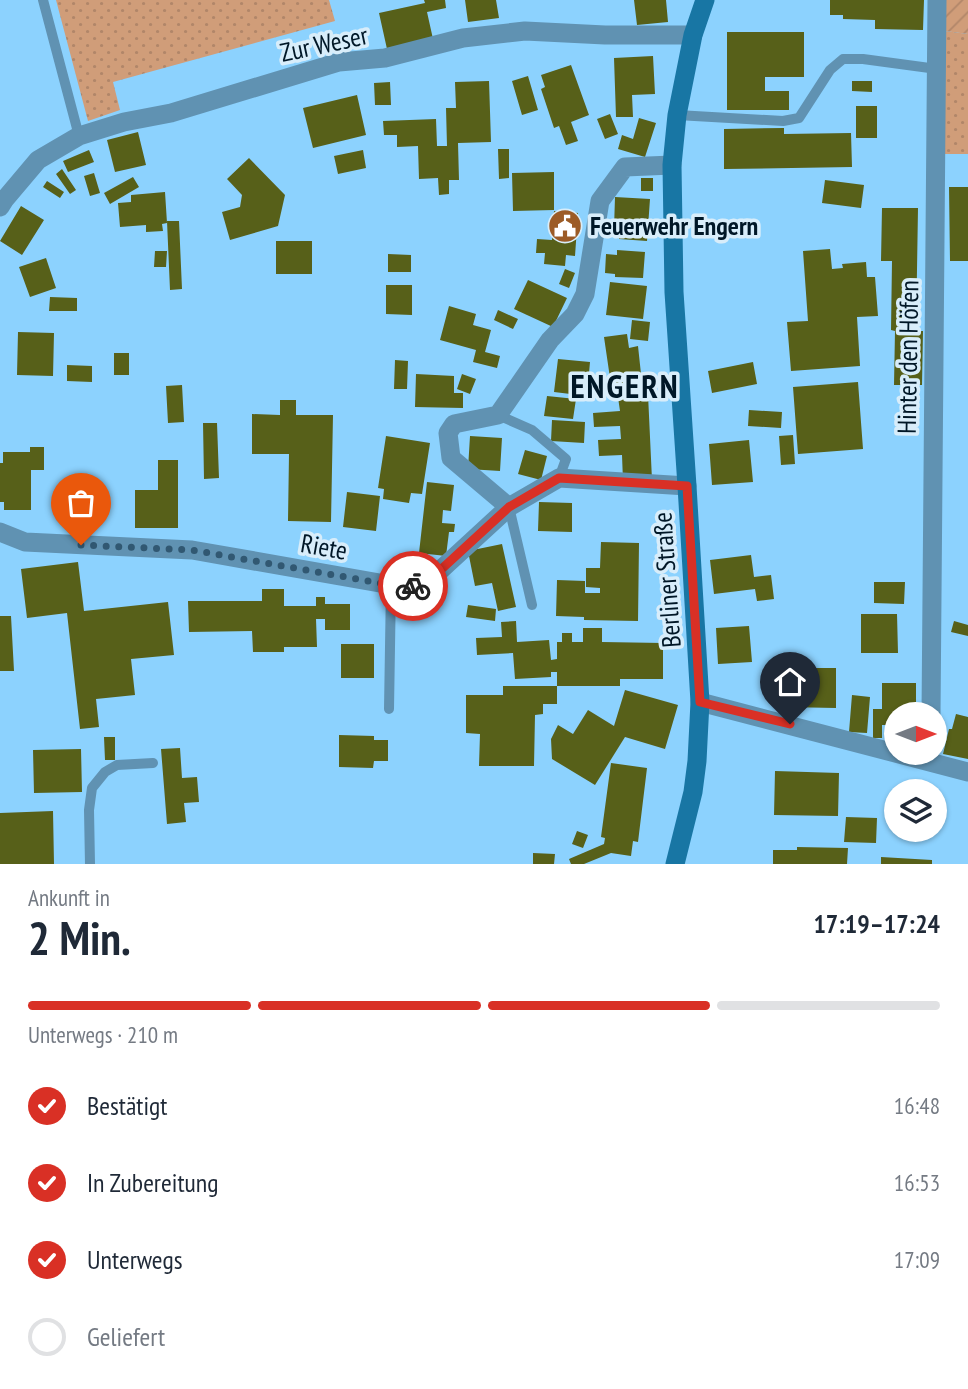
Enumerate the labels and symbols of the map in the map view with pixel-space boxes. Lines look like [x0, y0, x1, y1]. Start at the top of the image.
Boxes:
street label: Zur Weser [277, 18, 371, 69]
public building icon: Feuerwehr Engern [546, 207, 584, 245]
place label: Feuerwehr Engern [590, 209, 758, 242]
street label: Hinter den Höfen [890, 280, 925, 434]
district label: ENGERN [570, 364, 680, 407]
pin [51, 473, 111, 545]
street label: Berliner Straße [645, 511, 688, 649]
street label: Riete [298, 526, 350, 567]
courier [378, 551, 448, 621]
pin [760, 652, 820, 724]
north arrow [884, 702, 947, 765]

